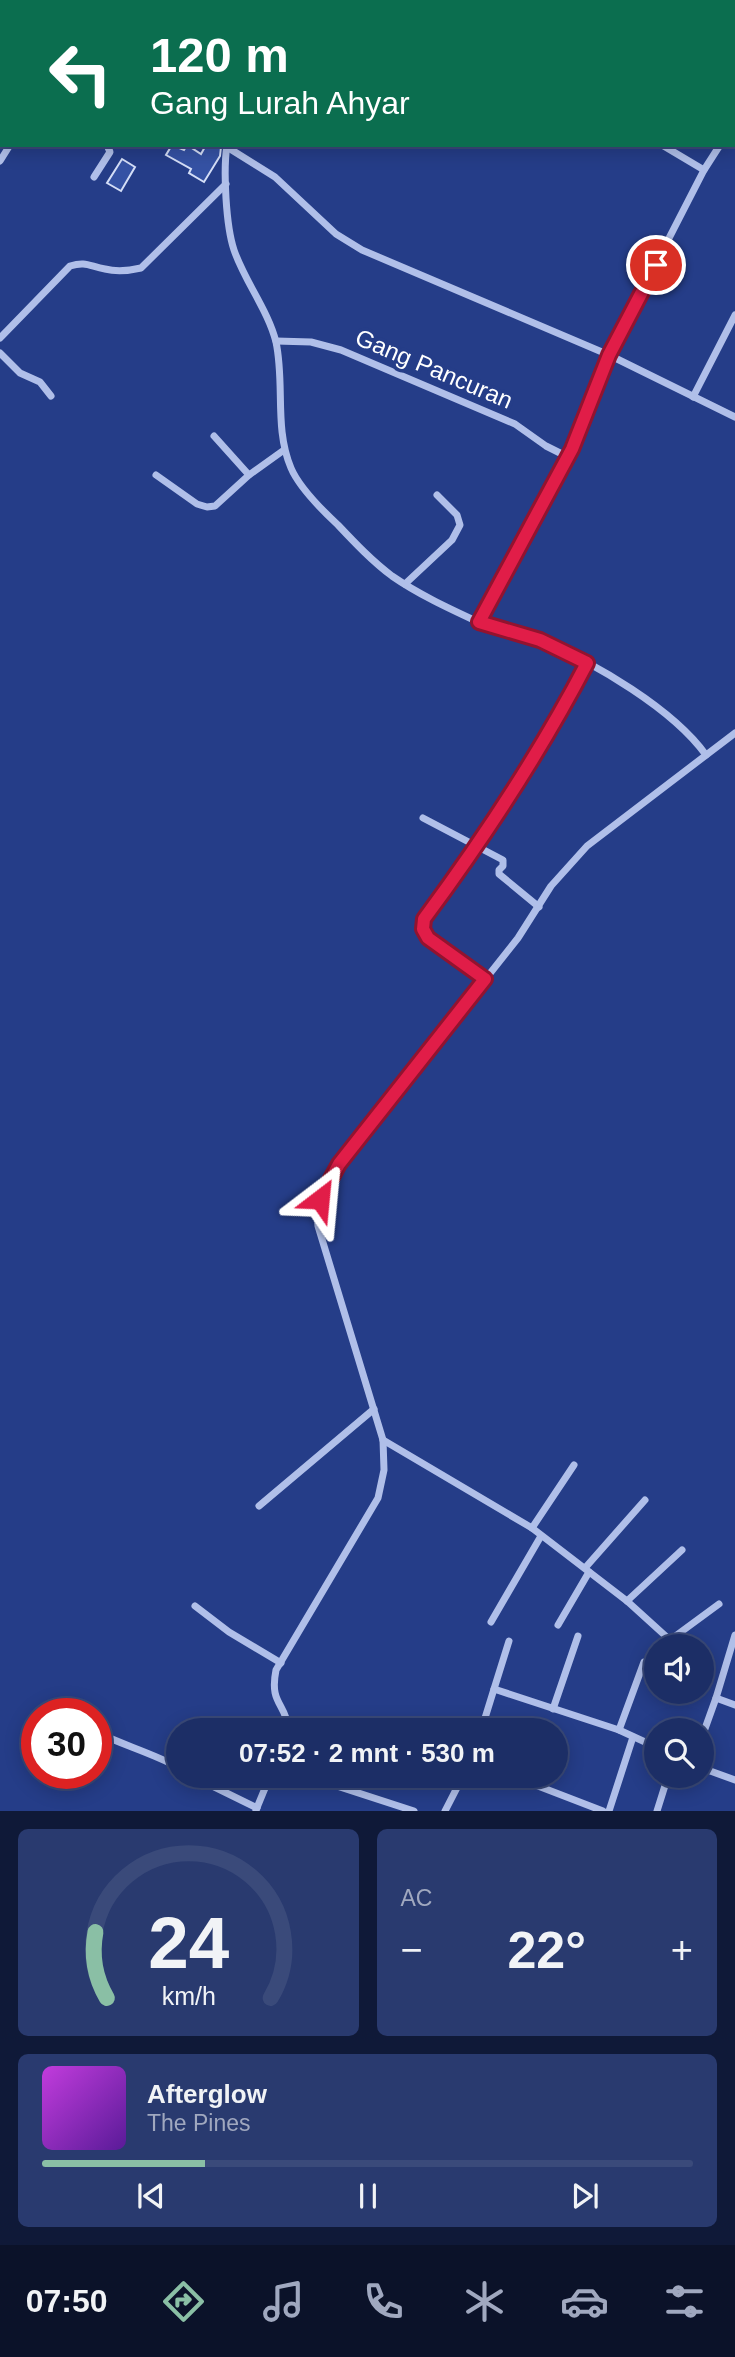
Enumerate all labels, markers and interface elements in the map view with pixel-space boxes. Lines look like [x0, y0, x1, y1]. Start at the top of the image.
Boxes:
icon: left [35, 28, 126, 119]
text: 120 m [150, 28, 289, 82]
text: Gang Lurah Ahyar [150, 85, 410, 121]
pin [626, 235, 686, 295]
icon: arrive [637, 246, 675, 284]
street label: Gang Pancuran [352, 323, 517, 414]
position arrow [283, 1162, 357, 1236]
map controls [644, 1634, 714, 1788]
button: sound [644, 1634, 714, 1704]
speed limit sign: 30 [21, 1698, 112, 1789]
button: search [644, 1718, 714, 1788]
text: 07:52 · 2 mnt · 530 m [239, 1738, 495, 1768]
text: AC [401, 1885, 432, 1911]
text: 24 [148, 1903, 229, 1984]
text: 22° [507, 1921, 586, 1979]
text: − [401, 1929, 423, 1971]
text: + [671, 1929, 693, 1971]
text: km/h [161, 1982, 215, 2010]
text: Afterglow [147, 2079, 267, 2109]
text: The Pines [147, 2110, 251, 2136]
icon: previous [132, 2177, 170, 2215]
icon: pause [349, 2177, 387, 2215]
icon: next [566, 2177, 604, 2215]
icon: directions [159, 2277, 208, 2326]
icon: music [259, 2277, 308, 2326]
icon: phone [359, 2277, 408, 2326]
icon: climate [460, 2277, 509, 2326]
icon: car [560, 2277, 609, 2326]
icon: filters [660, 2277, 709, 2326]
text: 07:50 [26, 2283, 107, 2319]

